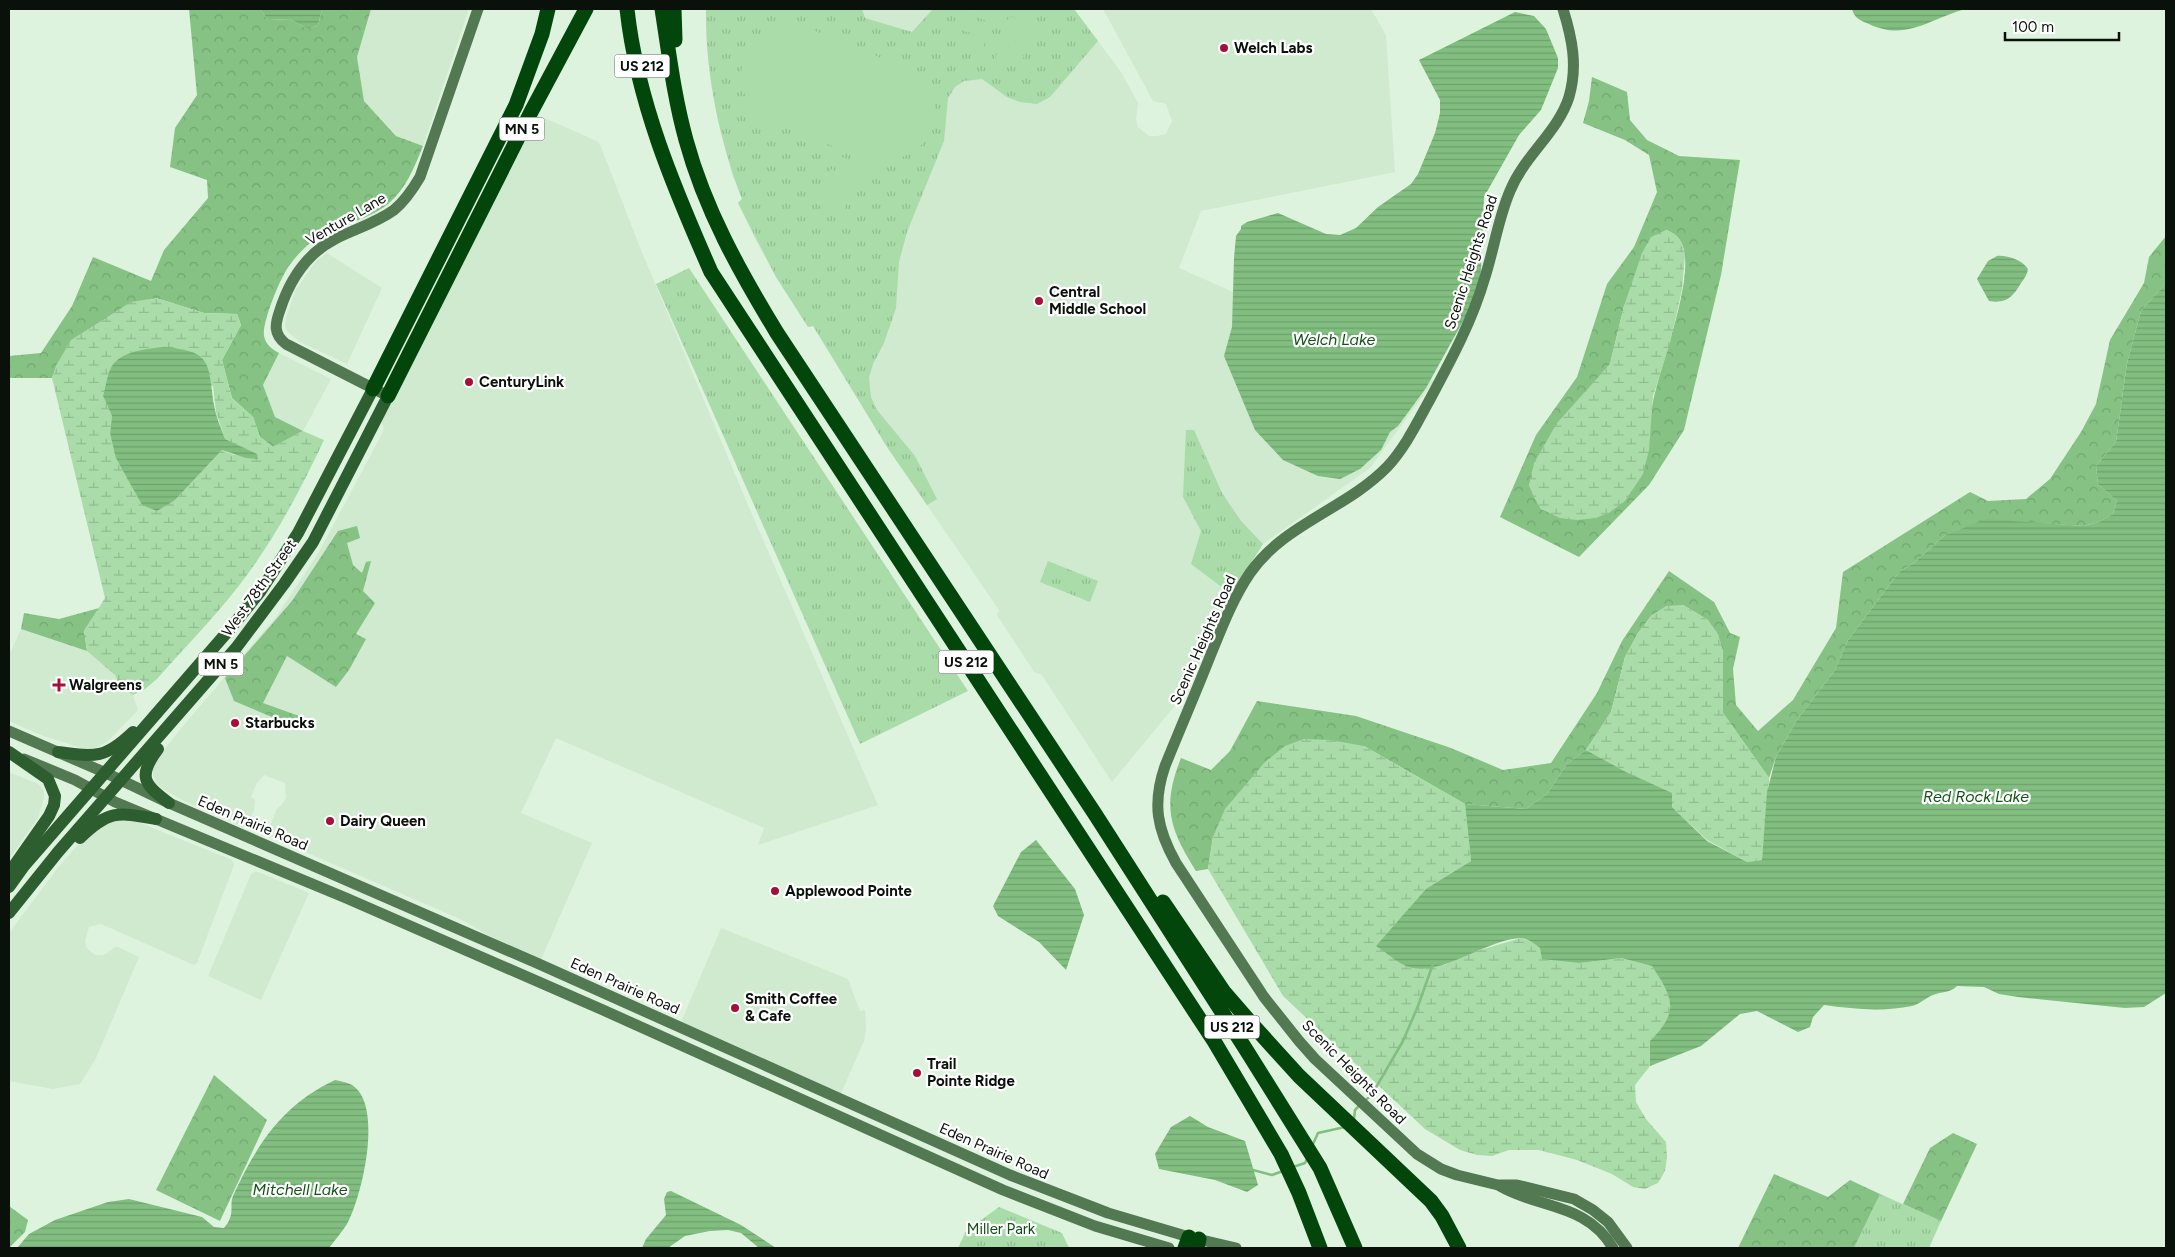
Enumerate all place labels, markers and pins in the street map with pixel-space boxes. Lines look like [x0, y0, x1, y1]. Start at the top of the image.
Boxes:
place label: Welch Labs [1234, 39, 1312, 57]
marker: Welch Labs [1218, 42, 1230, 54]
place label: Central Middle School [1049, 283, 1146, 318]
marker: Central Middle School [1033, 295, 1045, 307]
place label: CenturyLink [479, 373, 564, 391]
marker: CenturyLink [463, 376, 475, 388]
place label: Walgreens [69, 676, 142, 694]
marker: Walgreens [53, 679, 65, 691]
place label: Starbucks [245, 714, 314, 732]
marker: Starbucks [229, 717, 241, 729]
place label: Dairy Queen [340, 812, 426, 830]
marker: Dairy Queen [324, 815, 336, 827]
place label: Applewood Pointe [785, 882, 913, 900]
marker: Applewood Pointe [769, 885, 781, 897]
place label: Smith Coffee & Cafe [745, 990, 838, 1025]
marker: Smith Coffee & Cafe [729, 1002, 741, 1014]
place label: Trail Pointe Ridge [927, 1055, 1015, 1090]
marker: Trail Pointe Ridge [911, 1067, 923, 1079]

